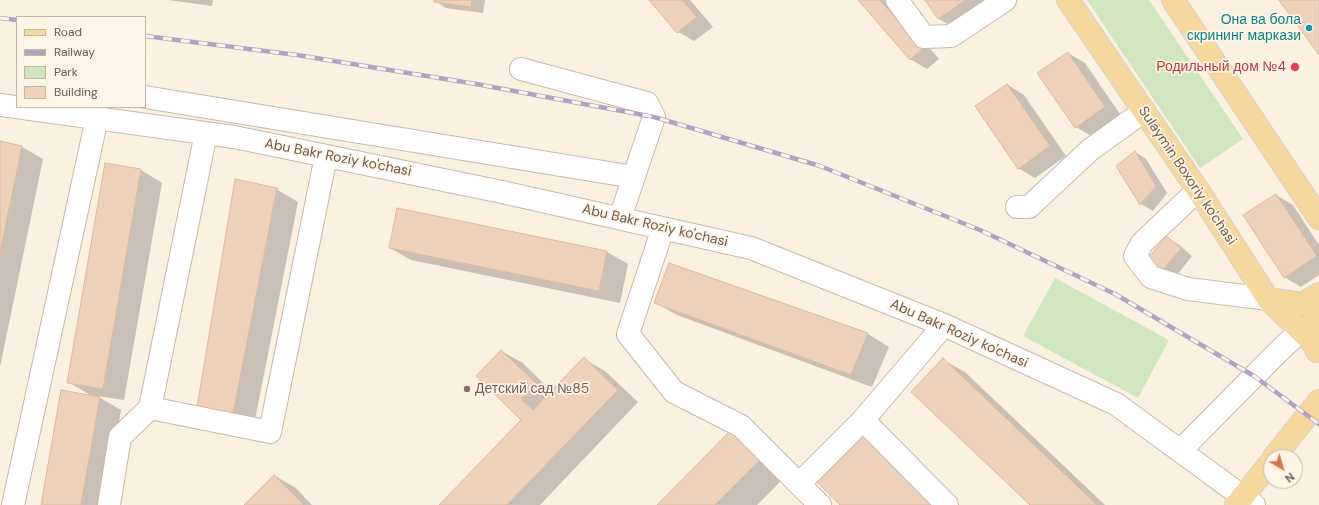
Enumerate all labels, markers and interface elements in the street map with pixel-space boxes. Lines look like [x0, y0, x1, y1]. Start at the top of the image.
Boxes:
place label: Она ва бола скрининг маркази [1187, 12, 1301, 44]
legend [16, 16, 146, 108]
marker: Она ва бола скрининг маркази [1304, 23, 1314, 33]
text: Road [54, 24, 82, 40]
text: Railway [54, 44, 95, 60]
place label: Родильный дом №4 [1156, 59, 1286, 75]
marker: Родильный дом №4 [1289, 61, 1301, 73]
text: Park [54, 64, 78, 80]
text: Building [54, 84, 98, 100]
street label: Sulaymin Boxoriy ko'chasi [1134, 104, 1240, 248]
street label: Abu Bakr Roziy ko'chasi [263, 136, 413, 180]
street label: Abu Bakr Roziy ko'chasi [580, 201, 730, 251]
street label: Abu Bakr Roziy ko'chasi [887, 296, 1031, 372]
place label: Детский сад №85 [475, 381, 589, 397]
marker: Детский сад №85 [462, 384, 472, 394]
north arrow [1263, 449, 1303, 489]
text: N [1282, 470, 1297, 486]

